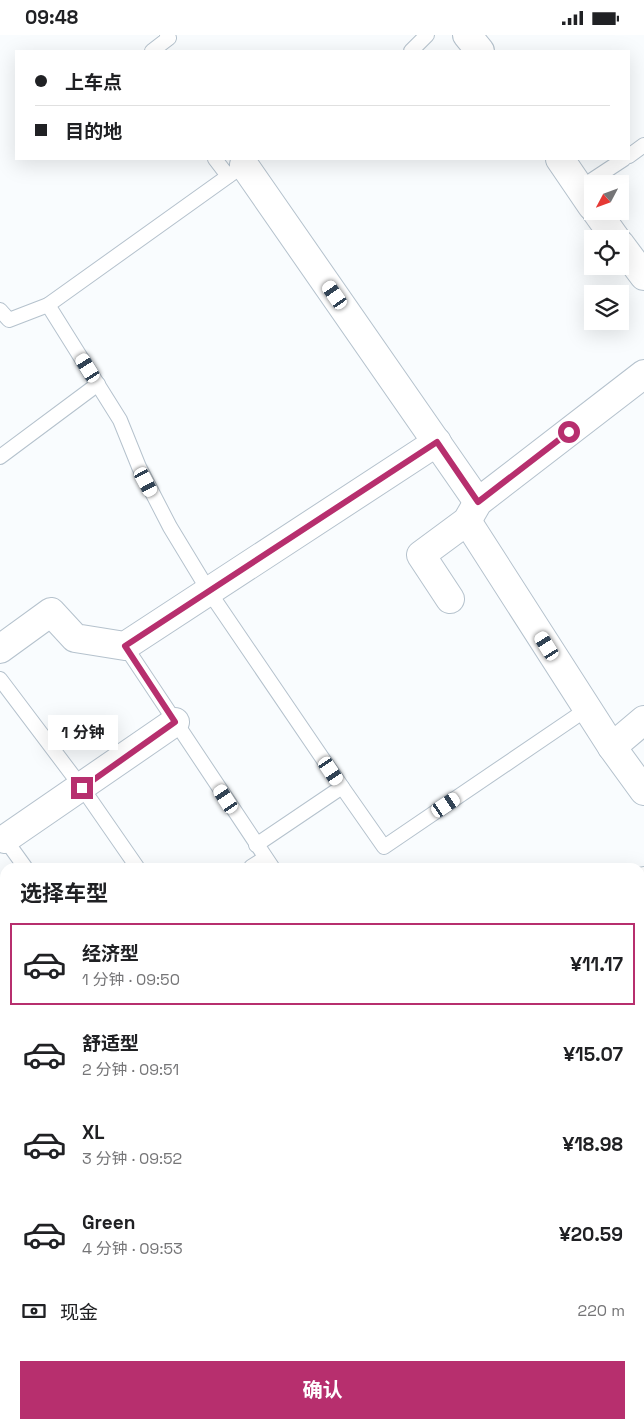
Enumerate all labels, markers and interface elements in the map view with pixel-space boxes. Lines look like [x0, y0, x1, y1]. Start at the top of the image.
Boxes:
text: 09:48 [25, 5, 78, 30]
text: 上车点 [65, 70, 122, 95]
text: 目的地 [65, 119, 122, 144]
north arrow [584, 175, 629, 220]
map controls [584, 175, 629, 330]
button: locate [584, 230, 629, 275]
car [320, 278, 349, 312]
button: layers [584, 285, 629, 330]
car [73, 351, 102, 385]
route start [558, 421, 580, 443]
car [132, 465, 159, 499]
car [532, 629, 561, 663]
callout: 1 分钟 [47, 715, 117, 751]
text: 1 分钟 [61, 722, 105, 743]
car [316, 754, 345, 788]
route end [71, 777, 93, 799]
car [211, 782, 240, 816]
car [429, 790, 462, 820]
text: 选择车型 [20, 879, 108, 907]
text: 经济型 [82, 941, 139, 966]
icon: car [22, 942, 67, 987]
text: ¥11.17 [570, 952, 623, 977]
text: 1 分钟 · 09:50 [82, 969, 180, 990]
text: 舒适型 [82, 1031, 139, 1056]
icon: car [22, 1032, 67, 1077]
text: ¥15.07 [563, 1042, 623, 1067]
text: 2 分钟 · 09:51 [82, 1059, 179, 1080]
text: XL [82, 1120, 105, 1145]
icon: car [22, 1122, 67, 1167]
text: ¥18.98 [562, 1132, 623, 1157]
text: 3 分钟 · 09:52 [82, 1148, 182, 1169]
text: Green [82, 1210, 135, 1235]
icon: car [22, 1212, 67, 1257]
text: ¥20.59 [559, 1222, 623, 1247]
text: 4 分钟 · 09:53 [82, 1238, 183, 1259]
icon: cash [20, 1297, 48, 1325]
text: 现金 [60, 1300, 98, 1325]
text: 220 m [578, 1300, 625, 1321]
button: 确认 [20, 1361, 625, 1419]

